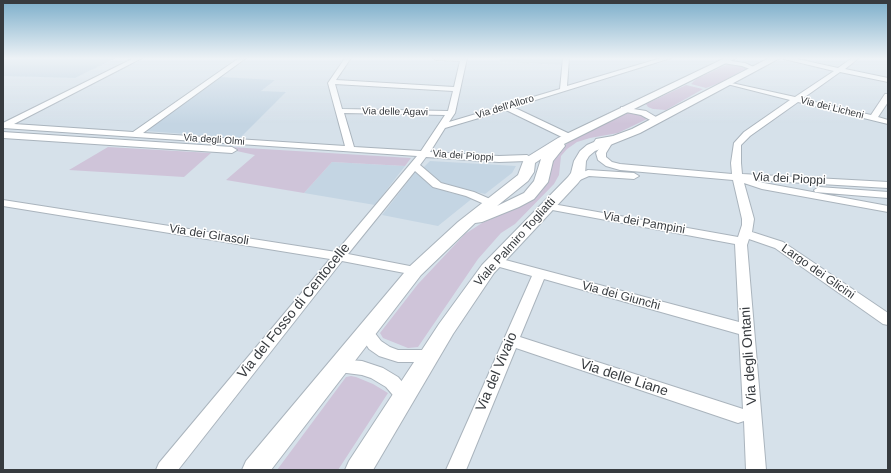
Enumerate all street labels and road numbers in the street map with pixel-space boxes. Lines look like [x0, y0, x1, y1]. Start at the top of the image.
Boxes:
street label: Via dell'Alloro [475, 92, 535, 122]
street label: Via dei Licheni [799, 94, 865, 122]
street label: Via delle Agavi [362, 105, 428, 119]
street label: Via degli Olmi [183, 132, 245, 148]
street label: Via dei Pioppi [432, 148, 494, 164]
street label: Via dei Pioppi [752, 170, 826, 188]
street label: Viale Palmiro Togliatti [471, 195, 559, 289]
street label: Via dei Pampini [602, 209, 686, 237]
street label: Via dei Girasoli [168, 222, 250, 248]
street label: Via del Fosso di Centocelle [234, 240, 354, 382]
street label: Largo dei Glicini [779, 241, 857, 303]
street label: Via dei Giunchi [580, 279, 662, 313]
street label: Via degli Ontani [737, 306, 761, 406]
street label: Via del Vivaio [473, 330, 521, 414]
street label: Via delle Liane [578, 356, 670, 400]

